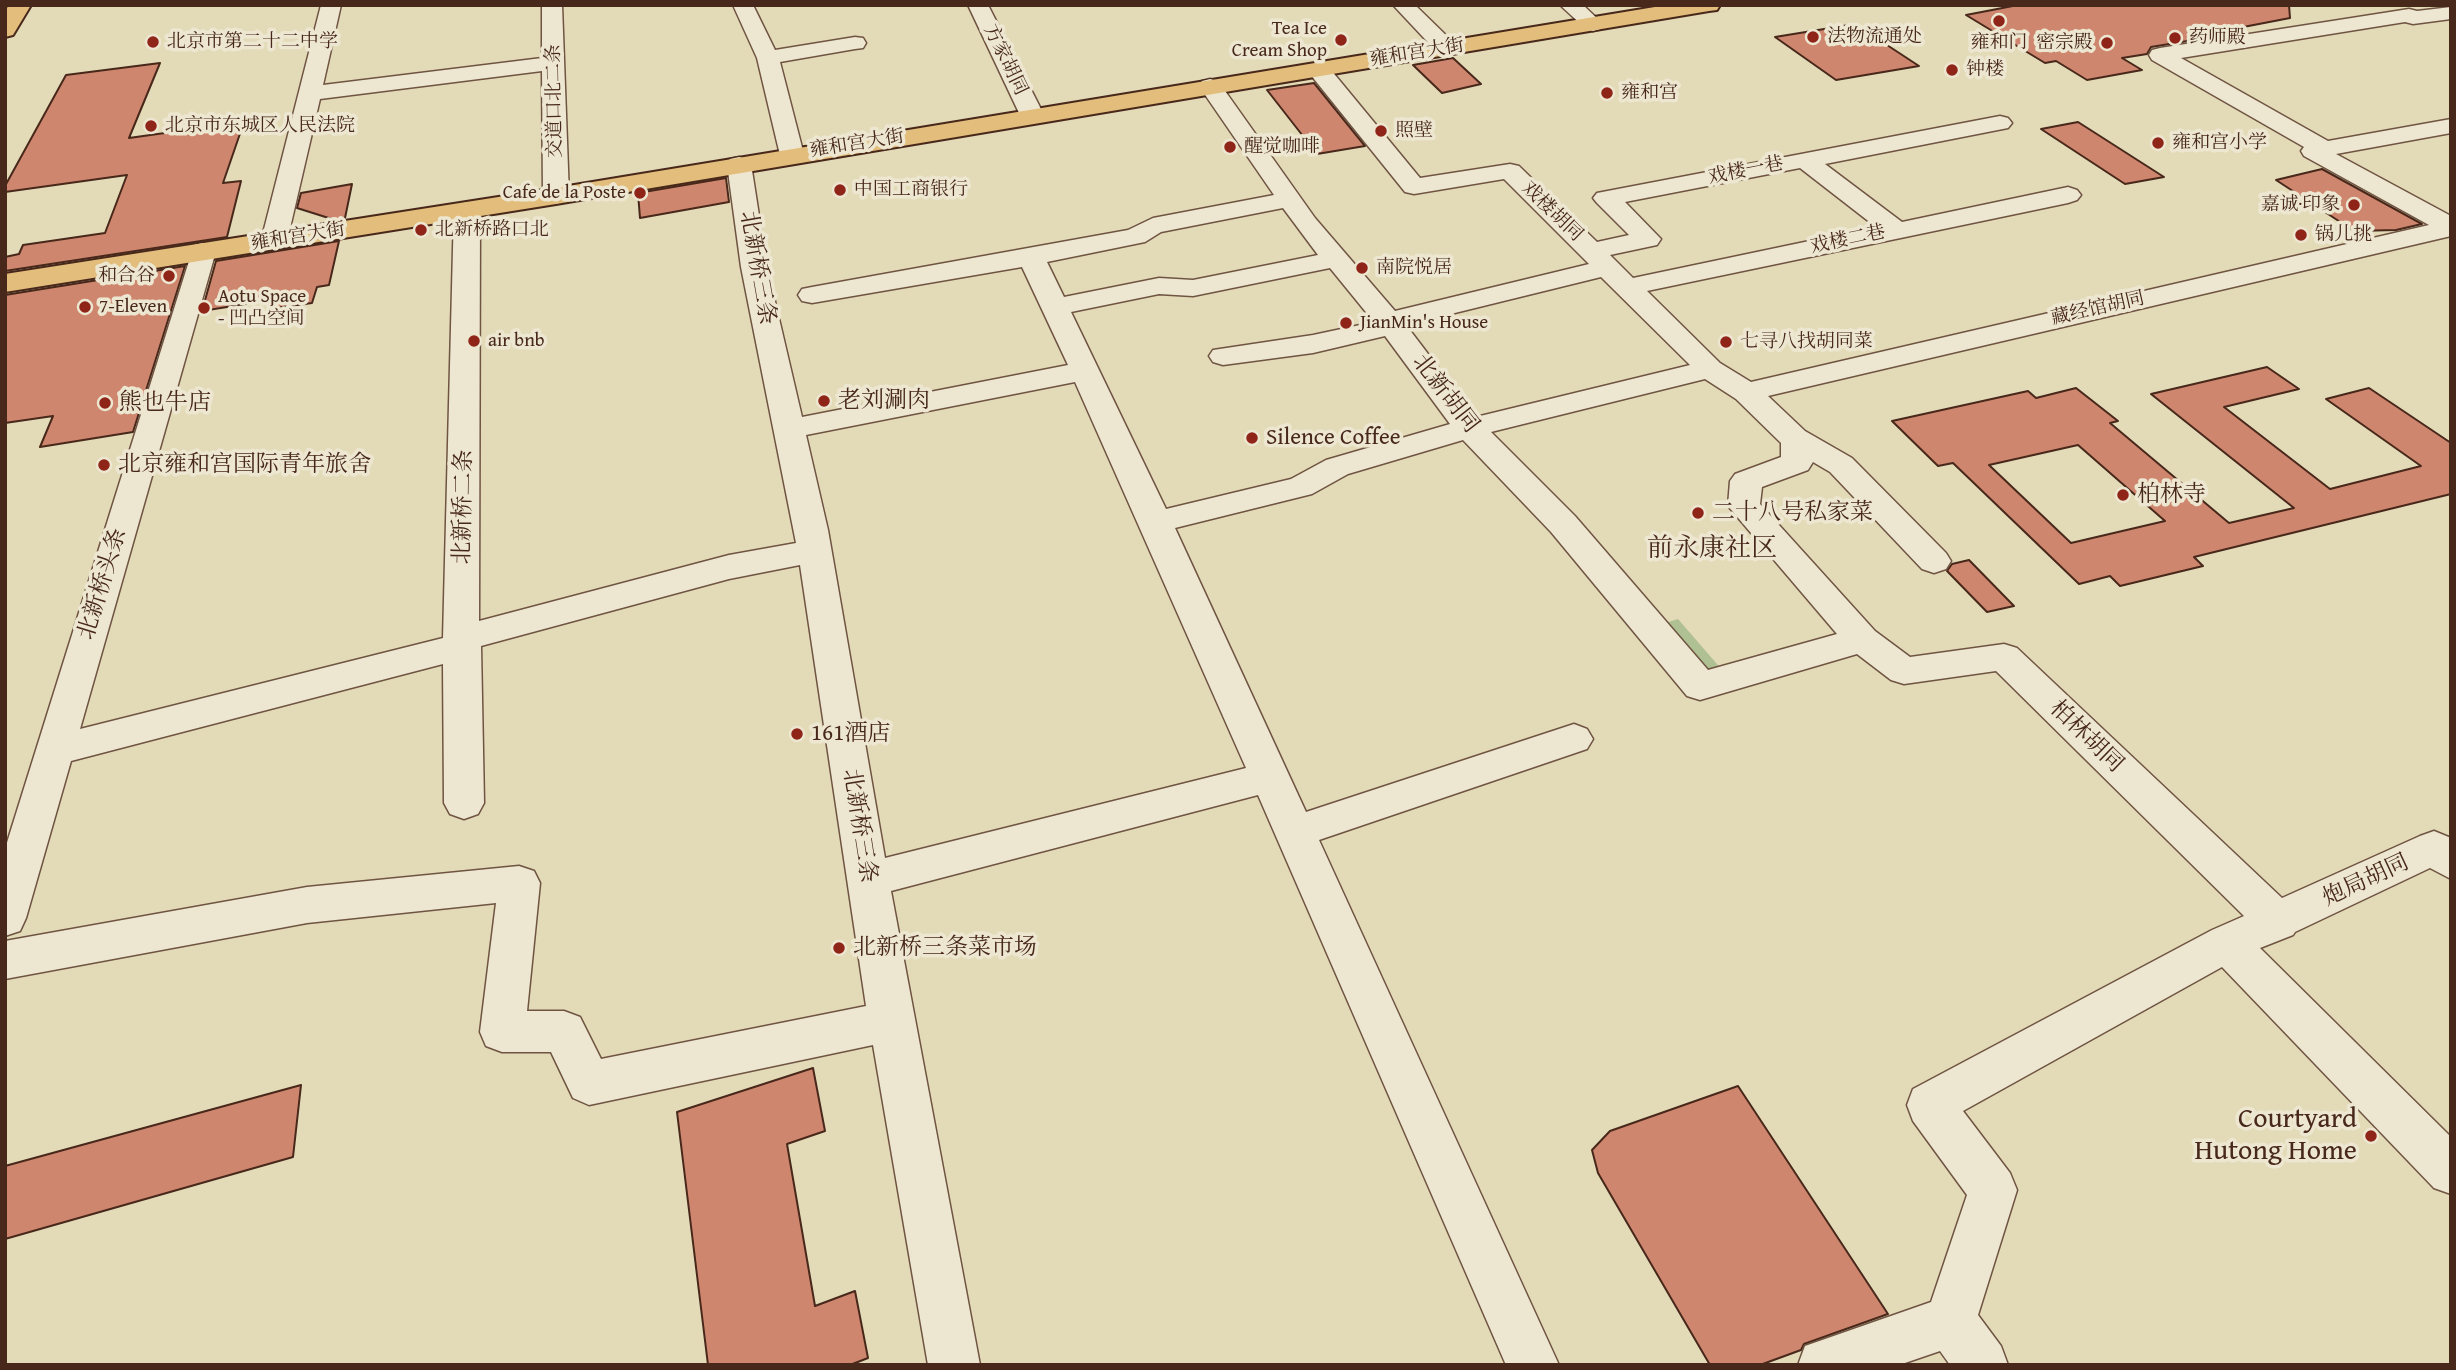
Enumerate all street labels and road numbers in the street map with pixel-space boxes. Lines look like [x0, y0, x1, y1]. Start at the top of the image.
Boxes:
street label: 方家胡同 [978, 21, 1032, 99]
street label: 雍和宫大街 [1368, 34, 1466, 72]
street label: 交道口北二条 [543, 44, 567, 158]
street label: 雍和宫大街 [808, 125, 906, 163]
street label: 戏楼一巷 [1707, 153, 1785, 189]
street label: 戏楼胡同 [1517, 177, 1587, 247]
street label: 北新桥三条 [733, 209, 781, 327]
street label: 雍和宫大街 [249, 218, 347, 256]
street label: 戏楼二巷 [1808, 221, 1888, 259]
street label: 藏经馆胡同 [2049, 287, 2147, 331]
street label: 北新胡同 [1406, 349, 1484, 439]
street label: 北新桥二条 [449, 449, 479, 565]
street label: 北新桥头条 [73, 525, 133, 643]
street label: 柏林胡同 [2043, 695, 2129, 779]
street label: 北新桥三条 [836, 767, 882, 885]
street label: 炮局胡同 [2318, 849, 2414, 913]

